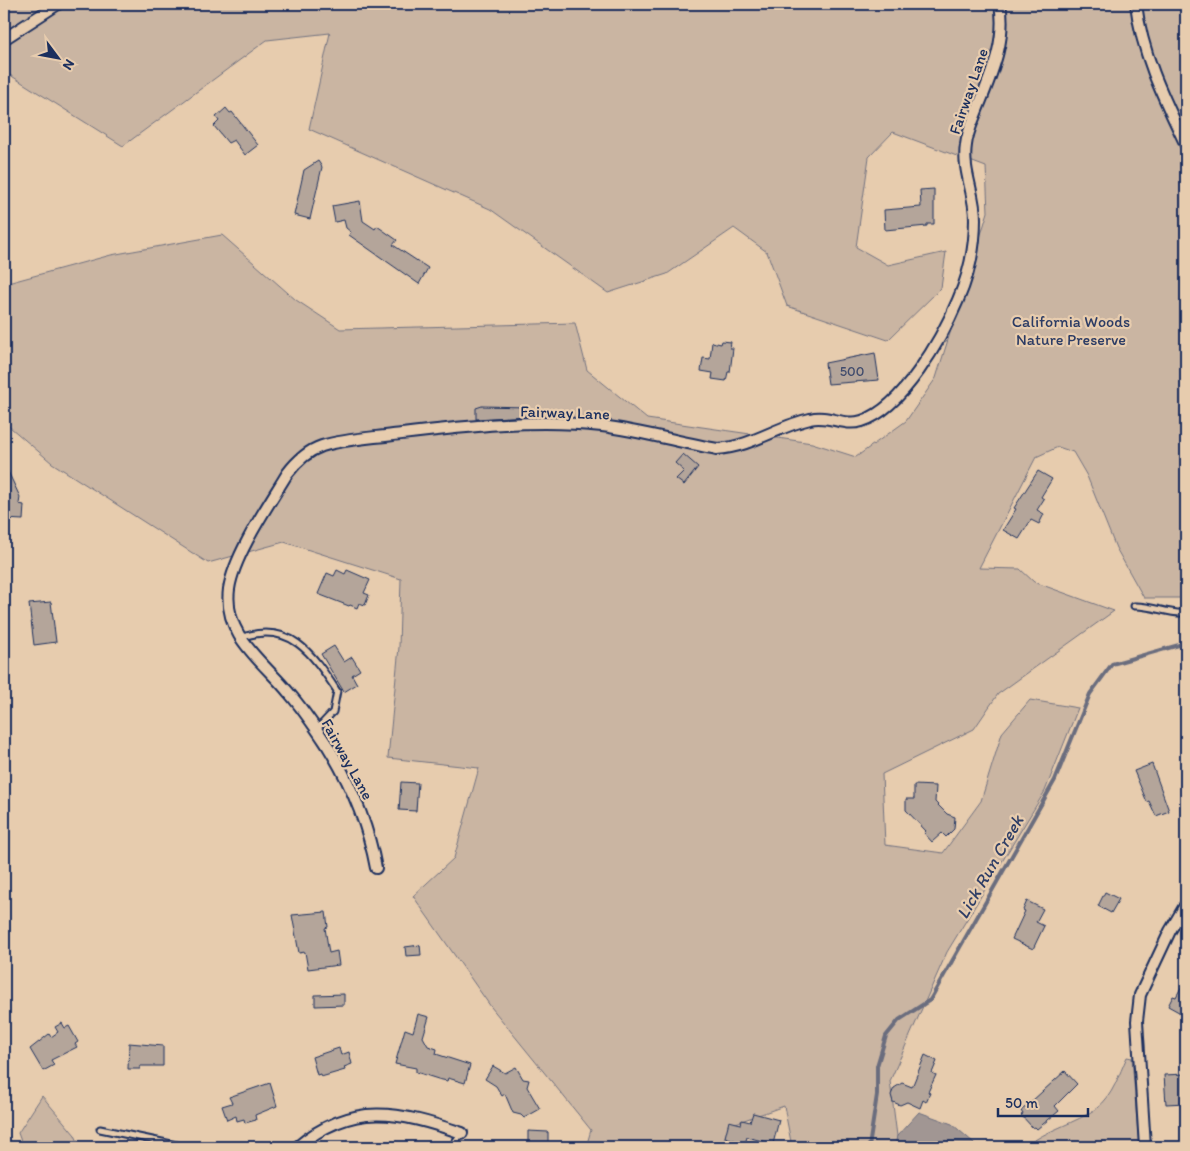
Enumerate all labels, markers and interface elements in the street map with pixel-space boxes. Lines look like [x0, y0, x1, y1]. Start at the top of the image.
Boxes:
north arrow [32, 32, 82, 82]
street label: Fairway Lane [945, 46, 992, 137]
text: N [59, 56, 78, 73]
park label: California Woods Nature Preserve [1012, 312, 1130, 349]
house number: 500 [840, 363, 864, 380]
street label: Fairway Lane [520, 401, 610, 424]
street label: Fairway Lane [317, 715, 378, 803]
water label: Lick Run Creek [952, 810, 1029, 923]
scale bar [998, 1086, 1088, 1118]
text: 50 m [1005, 1094, 1038, 1112]

